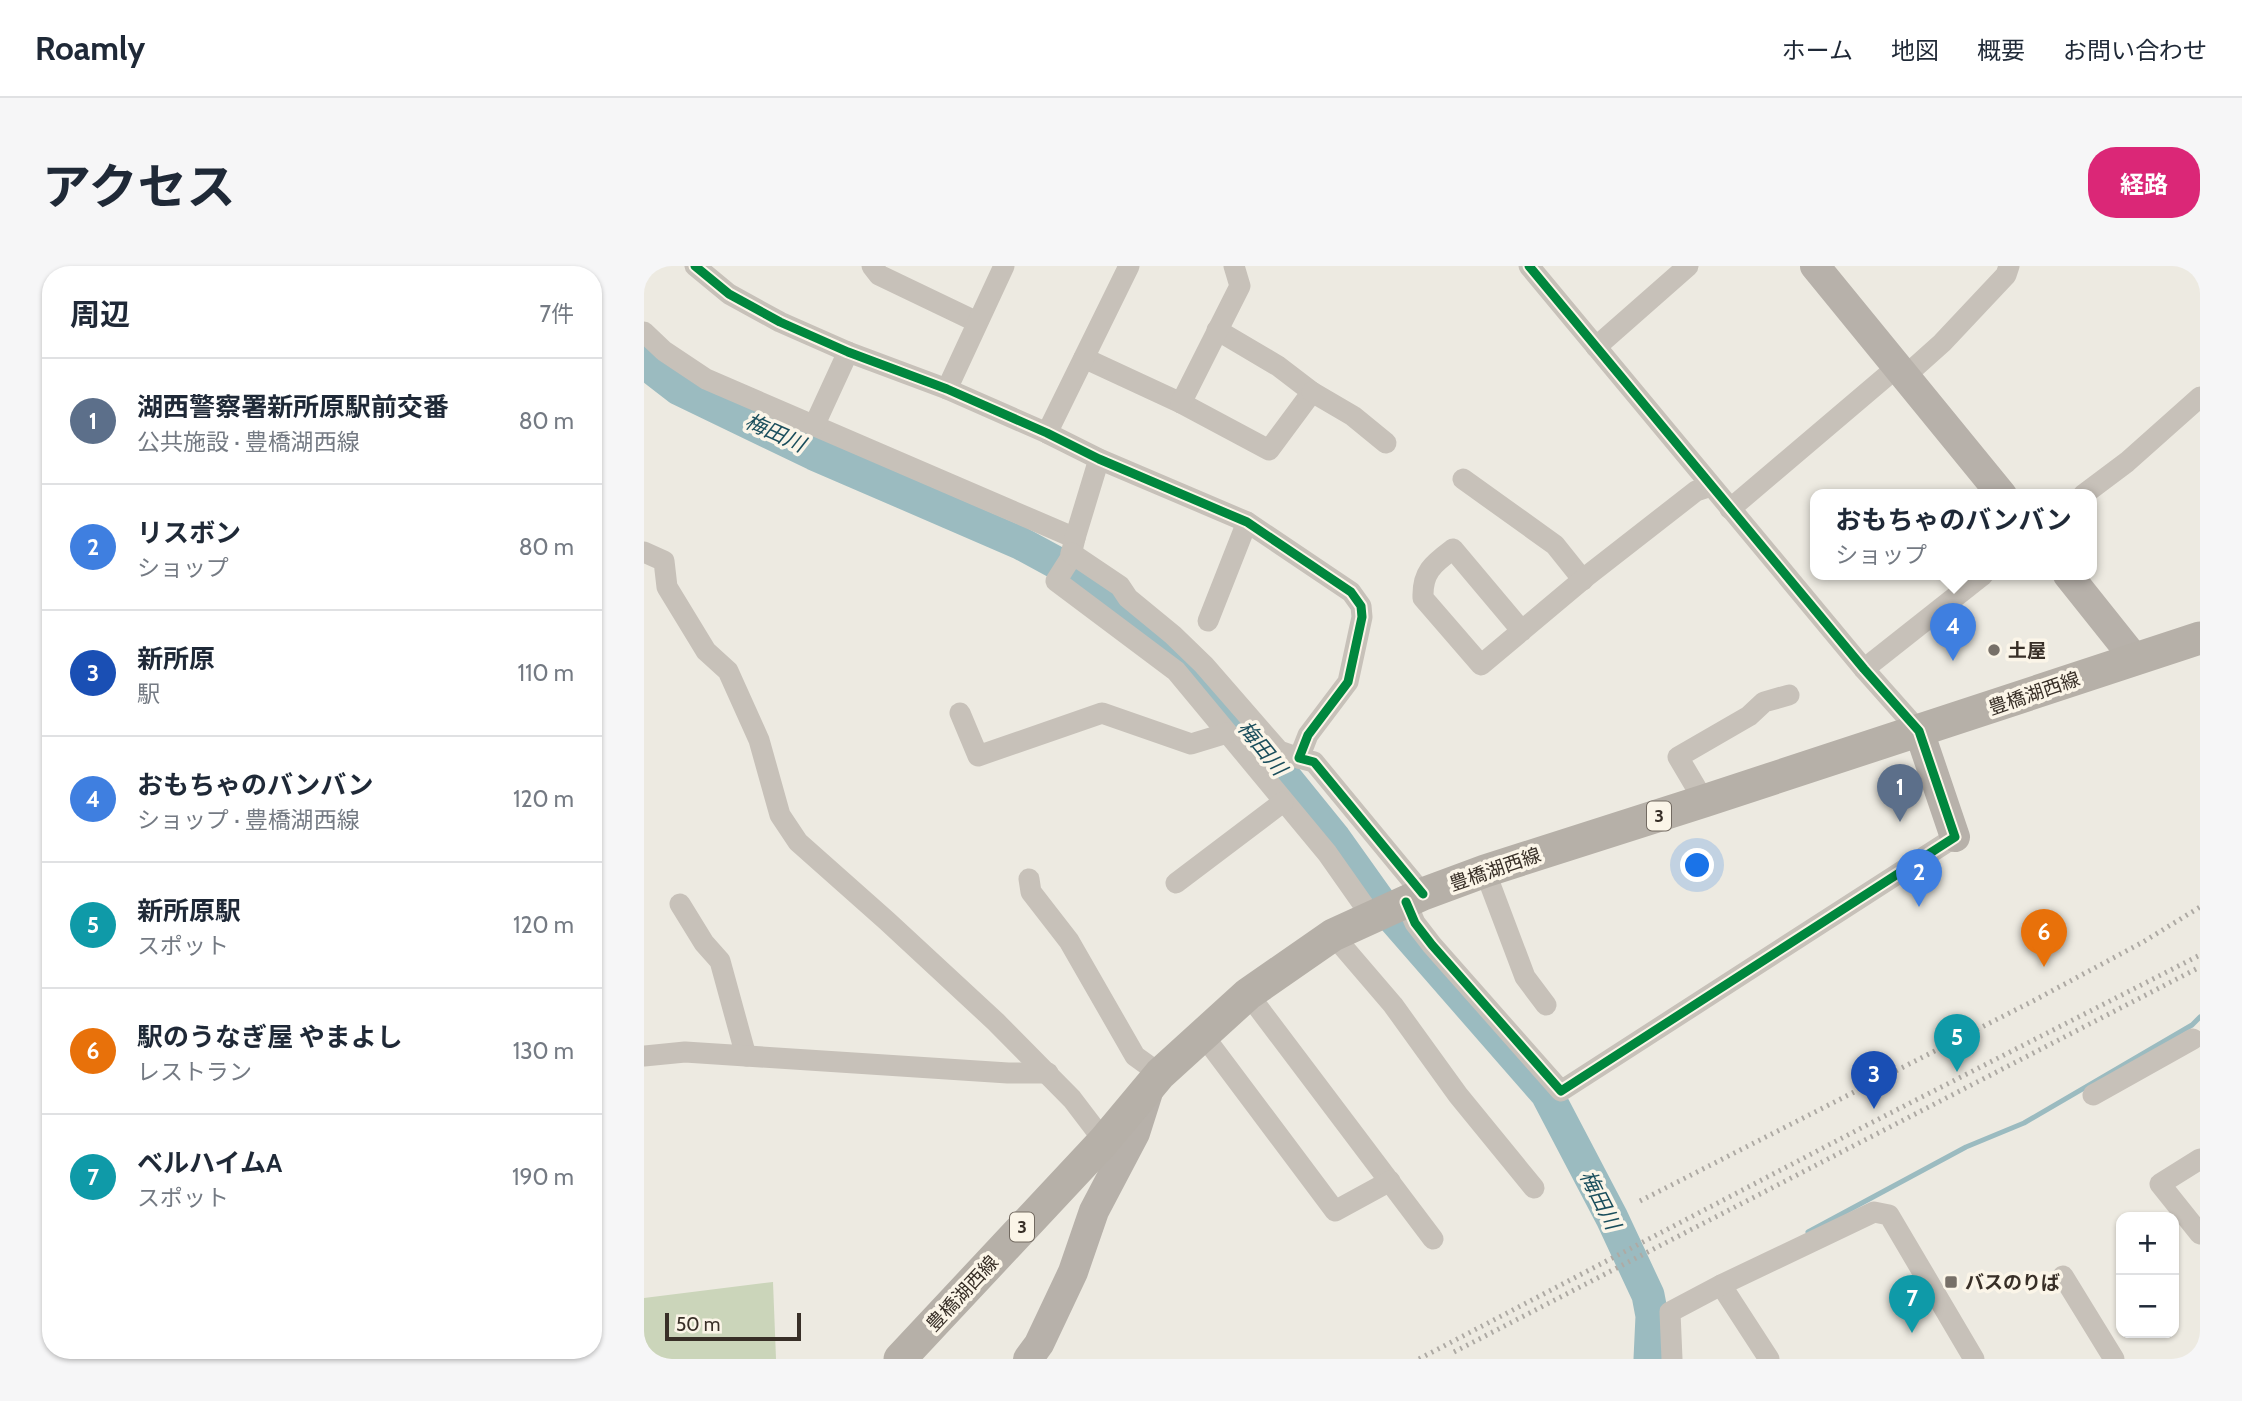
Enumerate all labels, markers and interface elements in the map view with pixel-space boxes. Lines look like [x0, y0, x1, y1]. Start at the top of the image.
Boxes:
text: Roamly [35, 28, 145, 68]
text: ホーム [1782, 36, 1853, 65]
text: 地図 [1891, 36, 1939, 65]
text: 概要 [1977, 36, 2025, 65]
text: お問い合わせ [2063, 36, 2207, 65]
button: 経路 [2088, 147, 2200, 218]
text: アクセス [42, 157, 236, 216]
text: 周辺 [70, 296, 130, 333]
text: 7件 [539, 300, 574, 328]
text: 湖西警察署新所原駅前交番 [137, 391, 449, 423]
text: 1 [89, 407, 97, 435]
text: 80 m [519, 407, 574, 435]
water label: 梅田川 [741, 408, 811, 458]
text: 公共施設 · 豊橋湖西線 [137, 428, 360, 456]
popup [1810, 489, 2097, 580]
text: おもちゃのバンバン [1835, 504, 2072, 536]
text: リスボン [137, 517, 241, 549]
text: 2 [87, 533, 99, 561]
text: 80 m [519, 533, 574, 561]
text: ショップ [1835, 541, 1927, 569]
text: ショップ [137, 554, 229, 582]
pin: 4 [1930, 603, 1976, 661]
place label: 土屋 [2008, 639, 2046, 662]
marker: 土屋 [1986, 642, 2002, 658]
text: 新所原 [137, 643, 215, 675]
text: 3 [87, 659, 99, 687]
text: 110 m [518, 659, 574, 687]
street label: 豊橋湖西線 [1985, 667, 2083, 720]
text: 駅 [137, 680, 160, 708]
water label: 梅田川 [1233, 715, 1293, 782]
pin: 1 [1877, 764, 1923, 822]
text: おもちゃのバンバン [137, 769, 374, 801]
text: 4 [86, 785, 100, 813]
text: 120 m [513, 785, 574, 813]
road number: 3 [1647, 802, 1671, 830]
text: ショップ · 豊橋湖西線 [137, 806, 360, 834]
street label: 豊橋湖西線 [1446, 843, 1544, 896]
your location [1680, 848, 1714, 882]
pin: 2 [1896, 849, 1942, 907]
text: 新所原駅 [137, 895, 241, 927]
pin: 6 [2021, 909, 2067, 967]
text: 5 [87, 911, 99, 939]
text: 120 m [513, 911, 574, 939]
text: スポット [137, 932, 229, 960]
pin: 5 [1934, 1014, 1980, 1072]
text: 駅のうなぎ屋 やまよし [137, 1021, 403, 1053]
text: 6 [87, 1037, 99, 1065]
text: 130 m [513, 1037, 574, 1065]
pin: 3 [1851, 1051, 1897, 1109]
text: レストラン [137, 1058, 252, 1086]
text: ベルハイムA [137, 1147, 282, 1179]
text: 7 [87, 1163, 99, 1191]
text: 190 m [512, 1163, 574, 1191]
water label: 梅田川 [1575, 1166, 1627, 1235]
text: スポット [137, 1184, 229, 1212]
road number: 3 [1010, 1212, 1034, 1242]
map controls [2116, 1212, 2179, 1338]
button: + [2116, 1212, 2179, 1275]
street label: 豊橋湖西線 [922, 1251, 1003, 1336]
place label: バスのりば [1965, 1271, 2060, 1294]
marker: バスのりば [1943, 1274, 1959, 1290]
pin: 7 [1889, 1275, 1935, 1333]
button: − [2116, 1275, 2179, 1338]
scale bar [665, 1310, 802, 1342]
text: 50 m [676, 1313, 720, 1336]

